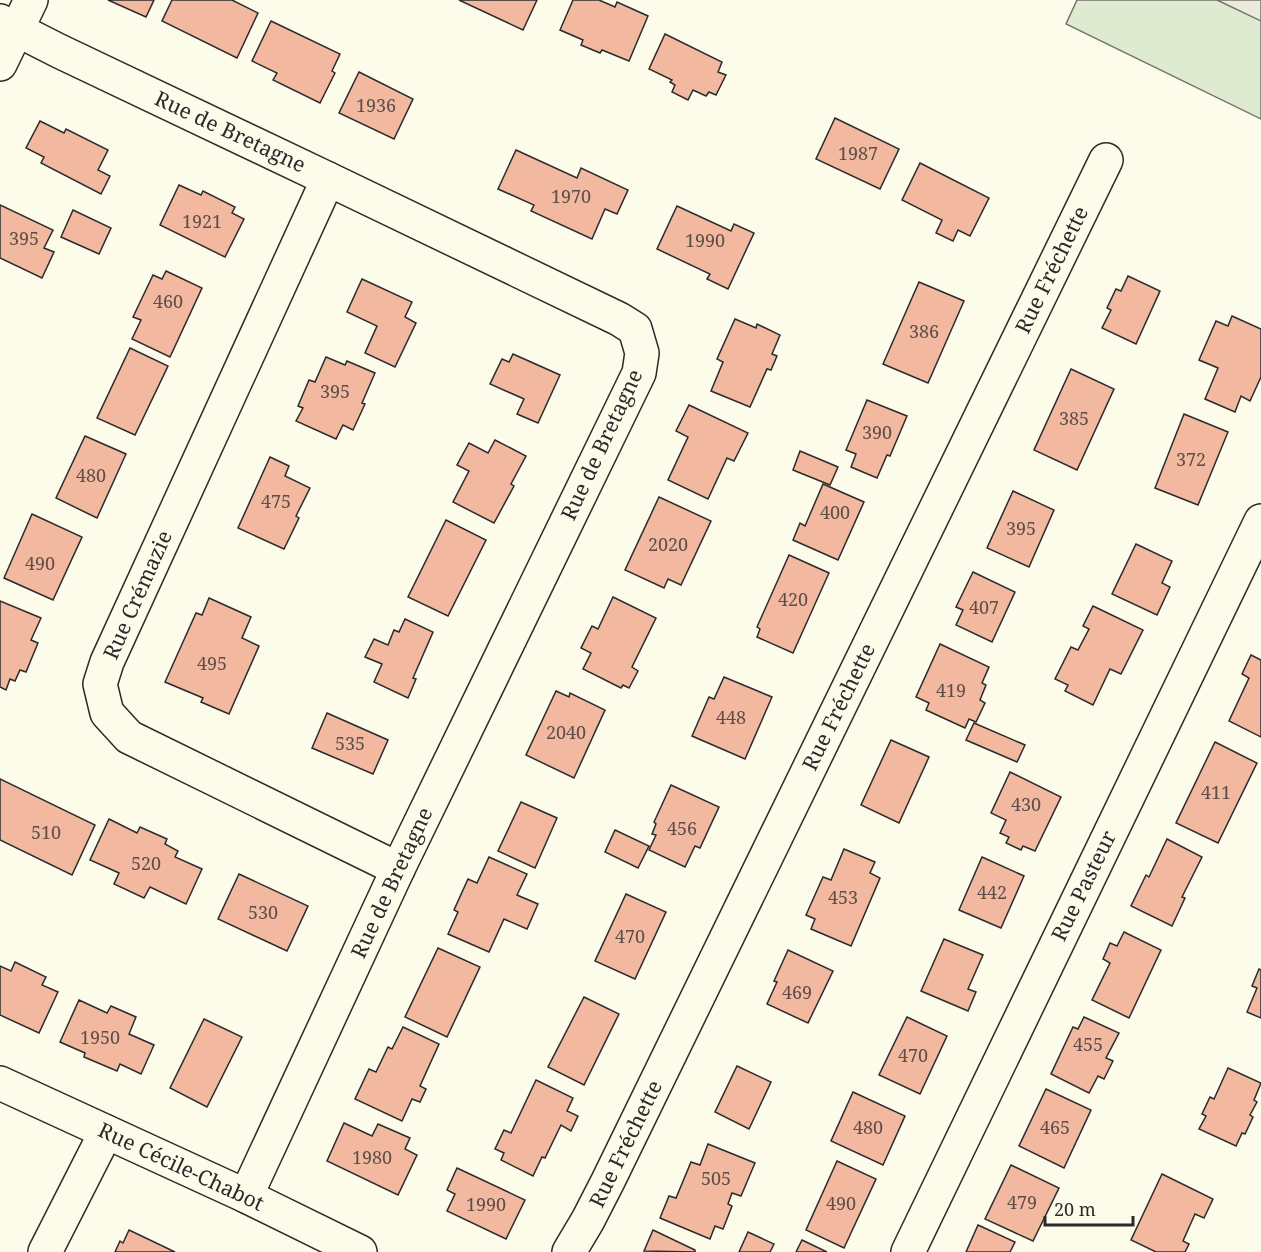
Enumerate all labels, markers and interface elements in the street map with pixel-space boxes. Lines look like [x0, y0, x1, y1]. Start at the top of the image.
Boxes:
street label: Rue de Bretagne [150, 84, 310, 178]
house number: 1936 [356, 93, 396, 117]
house number: 1987 [838, 141, 878, 165]
house number: 1970 [551, 184, 591, 208]
street label: Rue Fréchette [1008, 201, 1094, 338]
house number: 1921 [182, 209, 222, 233]
house number: 395 [9, 226, 39, 250]
house number: 1990 [685, 228, 725, 252]
house number: 460 [153, 289, 183, 313]
house number: 386 [909, 319, 939, 343]
street label: Rue de Bretagne [554, 365, 648, 525]
house number: 395 [320, 379, 350, 403]
house number: 385 [1059, 406, 1089, 430]
house number: 390 [862, 420, 892, 444]
house number: 372 [1176, 447, 1206, 471]
house number: 480 [76, 463, 106, 487]
house number: 475 [261, 489, 291, 513]
house number: 400 [820, 500, 850, 524]
house number: 395 [1006, 516, 1036, 540]
street label: Rue Crémazie [96, 526, 178, 663]
house number: 2020 [648, 532, 688, 556]
house number: 490 [25, 551, 55, 575]
house number: 420 [778, 587, 808, 611]
house number: 407 [969, 595, 999, 619]
street label: Rue Fréchette [795, 638, 881, 775]
house number: 495 [197, 651, 227, 675]
house number: 419 [936, 678, 966, 702]
house number: 448 [716, 705, 746, 729]
house number: 2040 [546, 720, 586, 744]
house number: 535 [335, 731, 365, 755]
house number: 411 [1201, 780, 1231, 804]
house number: 430 [1011, 792, 1041, 816]
street label: Rue de Bretagne [344, 803, 438, 963]
house number: 456 [667, 816, 697, 840]
house number: 510 [31, 820, 61, 844]
street label: Rue Pasteur [1044, 826, 1122, 945]
house number: 520 [131, 851, 161, 875]
house number: 442 [977, 880, 1007, 904]
house number: 453 [828, 885, 858, 909]
house number: 530 [248, 900, 278, 924]
house number: 470 [615, 924, 645, 948]
house number: 469 [782, 980, 812, 1004]
house number: 1950 [80, 1025, 120, 1049]
house number: 455 [1073, 1032, 1103, 1056]
house number: 470 [898, 1043, 928, 1067]
street label: Rue Fréchette [582, 1075, 668, 1212]
street label: Rue Cécile-Chabot [94, 1115, 269, 1217]
house number: 480 [853, 1115, 883, 1139]
house number: 465 [1040, 1115, 1070, 1139]
house number: 1980 [352, 1145, 392, 1169]
house number: 505 [701, 1166, 731, 1190]
scale bar [1045, 1189, 1134, 1227]
house number: 479 [1007, 1190, 1037, 1214]
house number: 490 [826, 1191, 856, 1215]
house number: 1990 [466, 1192, 506, 1216]
text: 20 m [1054, 1197, 1096, 1221]

